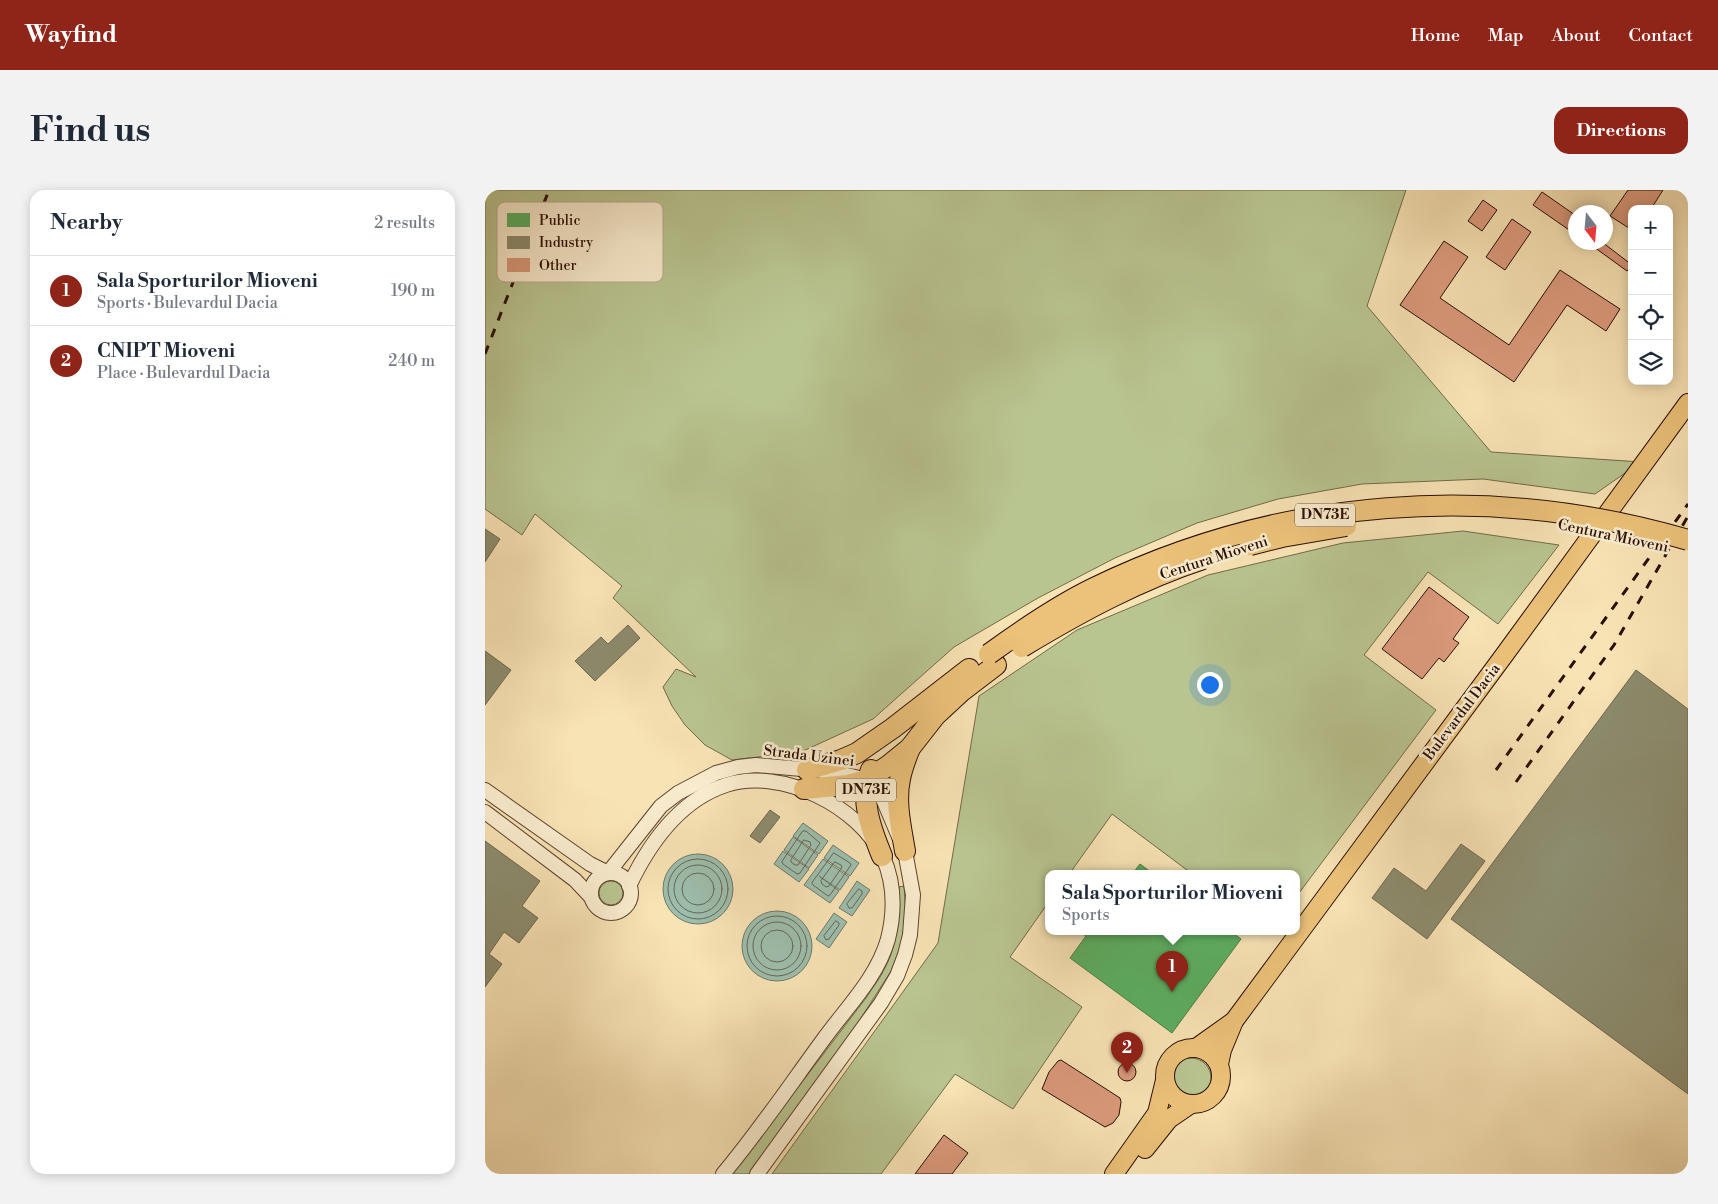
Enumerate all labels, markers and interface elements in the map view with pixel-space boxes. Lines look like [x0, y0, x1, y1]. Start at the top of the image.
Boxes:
text: Wayfind [25, 20, 117, 50]
text: Home [1411, 24, 1460, 47]
text: Map [1488, 24, 1524, 47]
text: About [1552, 24, 1601, 47]
text: Contact [1629, 24, 1693, 47]
button: Directions [1554, 107, 1688, 154]
text: Find us [30, 109, 150, 152]
legend [497, 202, 663, 282]
north arrow [1568, 205, 1613, 250]
map controls [1628, 205, 1673, 385]
button: + [1628, 205, 1673, 250]
text: Nearby [50, 210, 123, 236]
text: Public [539, 212, 580, 230]
text: 2 results [374, 213, 435, 233]
text: Industry [539, 234, 593, 252]
button: − [1628, 250, 1673, 295]
text: Other [539, 257, 577, 275]
text: Sala Sporturilor Mioveni [97, 269, 318, 293]
text: 1 [62, 281, 70, 301]
text: 190 m [391, 281, 435, 301]
text: Sports · Bulevardul Dacia [97, 293, 278, 313]
button: locate [1628, 295, 1673, 340]
text: CNIPT Mioveni [97, 339, 235, 363]
button: layers [1628, 340, 1673, 385]
text: 2 [61, 351, 71, 371]
text: 240 m [388, 351, 435, 371]
text: Place · Bulevardul Dacia [97, 363, 270, 383]
road number: DN73E [1295, 504, 1355, 526]
street label: Centura Mioveni [1556, 515, 1670, 557]
street label: Centura Mioveni [1157, 532, 1271, 584]
street label: Bulevardul Dacia [1419, 659, 1505, 765]
your location [1197, 672, 1223, 698]
street label: Strada Uzinei [762, 741, 856, 771]
road number: DN73E [836, 778, 896, 802]
popup [1045, 870, 1300, 935]
text: Sala Sporturilor Mioveni [1062, 881, 1283, 905]
text: Sports [1062, 905, 1110, 925]
pin: 1 [1156, 951, 1188, 992]
pin: 2 [1111, 1032, 1143, 1073]

